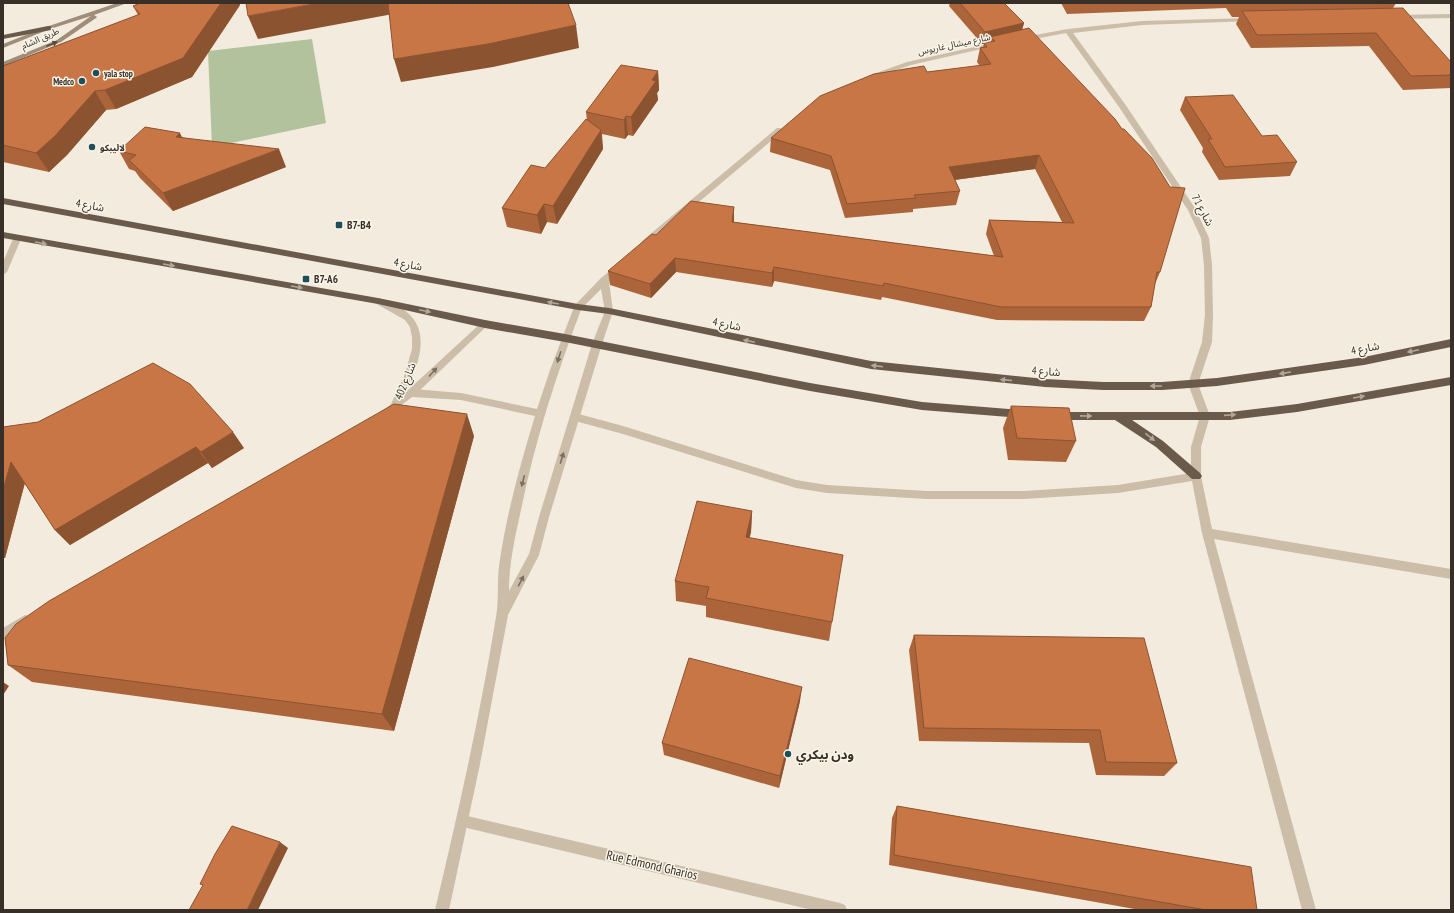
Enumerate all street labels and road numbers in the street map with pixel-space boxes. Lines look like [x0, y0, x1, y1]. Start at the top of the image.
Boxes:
street label: طريق الشام [19, 25, 61, 53]
street label: شارع ميشال غاريوس [917, 31, 992, 59]
street label: شارع 71 [1188, 192, 1217, 229]
street label: شارع 4 [74, 196, 106, 215]
street label: شارع 4 [392, 255, 424, 274]
street label: شارع 4 [711, 314, 743, 335]
street label: شارع 4 [1350, 338, 1381, 359]
street label: شارع 402 [391, 360, 420, 402]
street label: شارع 4 [1031, 363, 1061, 380]
street label: Rue Edmond Gharios [605, 846, 699, 884]

